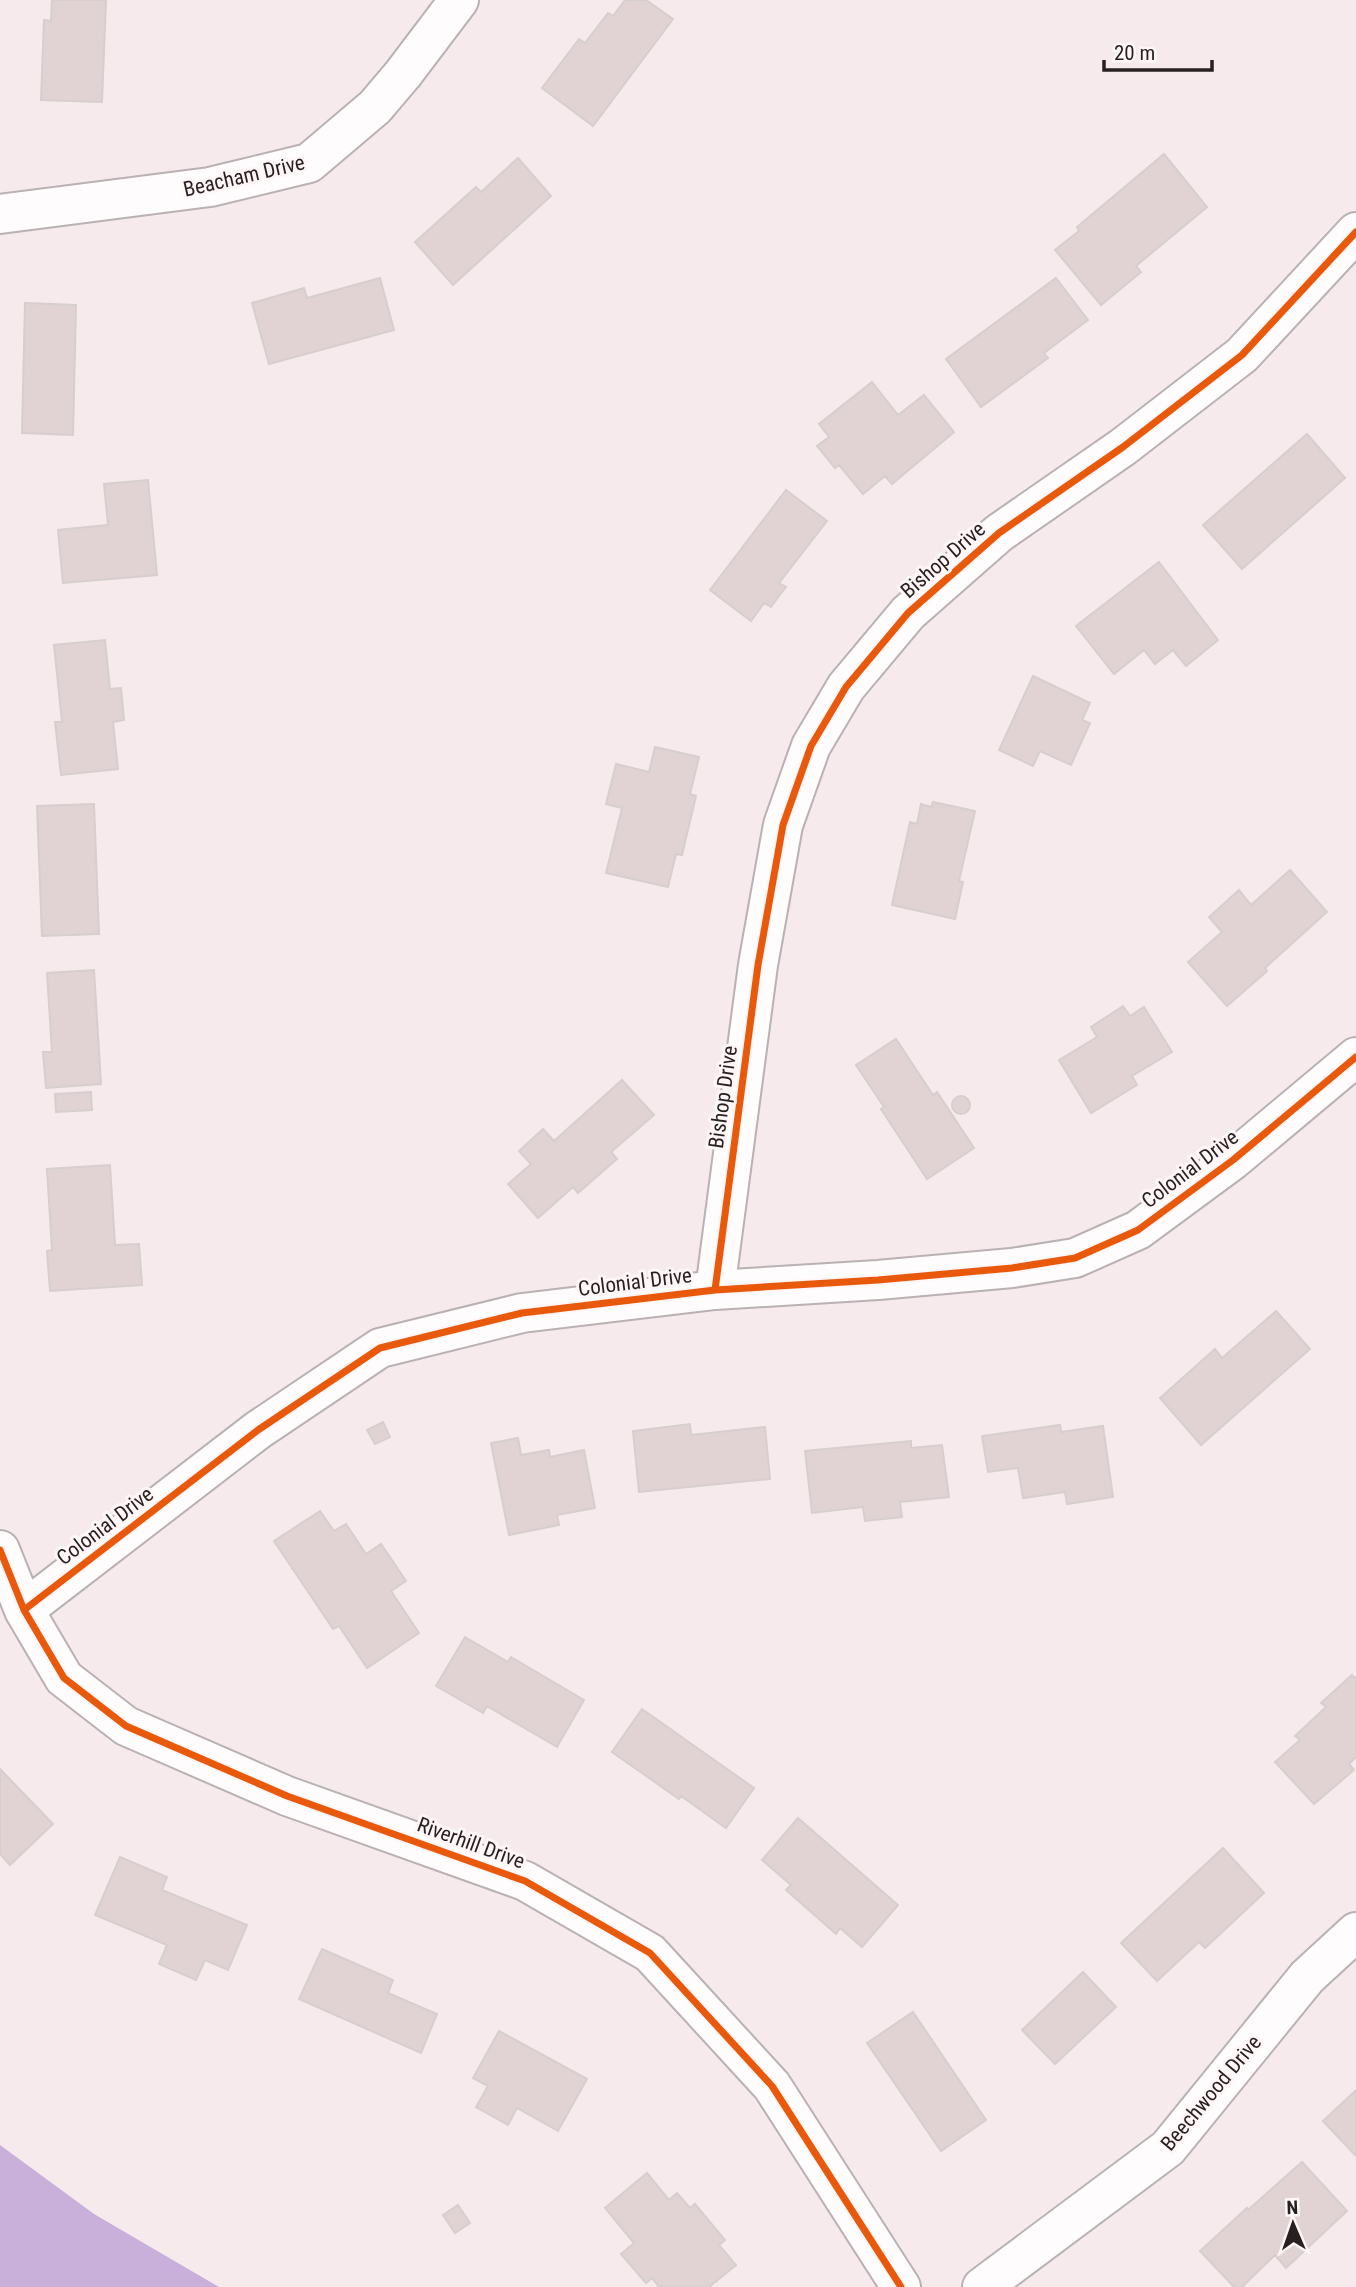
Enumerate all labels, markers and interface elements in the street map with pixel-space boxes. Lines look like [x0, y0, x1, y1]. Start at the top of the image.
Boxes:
scale bar [1104, 28, 1212, 72]
text: 20 m [1114, 41, 1155, 65]
street label: Beacham Drive [181, 150, 307, 202]
street label: Bishop Drive [896, 517, 990, 603]
street label: Bishop Drive [704, 1044, 742, 1150]
street label: Colonial Drive [1137, 1125, 1243, 1213]
street label: Colonial Drive [577, 1263, 693, 1301]
street label: Colonial Drive [52, 1482, 158, 1570]
street label: Riverhill Drive [414, 1813, 528, 1874]
street label: Beechwood Drive [1156, 2030, 1266, 2155]
north arrow [1258, 2189, 1328, 2259]
text: N [1286, 2196, 1299, 2219]

